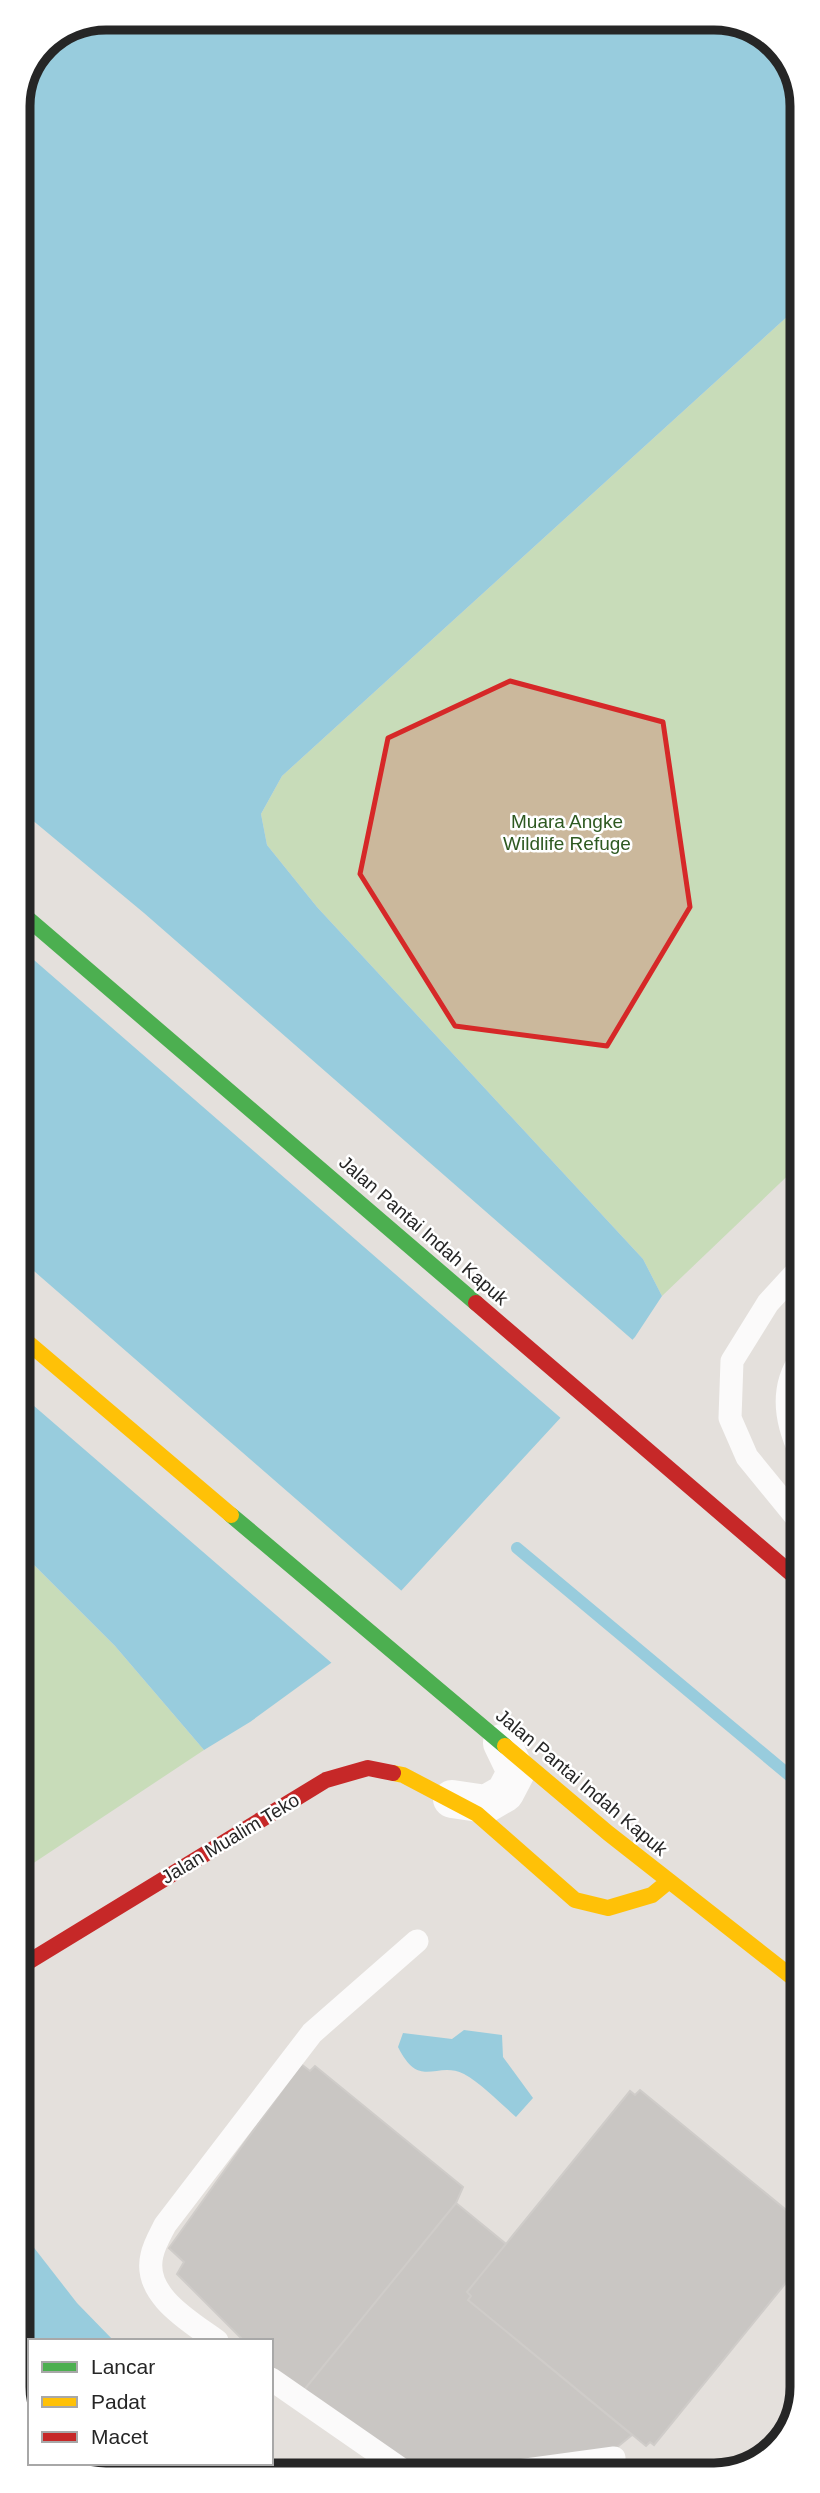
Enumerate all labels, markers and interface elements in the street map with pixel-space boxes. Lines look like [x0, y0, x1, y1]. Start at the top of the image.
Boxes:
park label: Muara Angke Wildlife Refuge [503, 811, 631, 854]
street label: Jalan Pantai Indah Kapuk [335, 1151, 513, 1310]
street label: Jalan Pantai Indah Kapuk [492, 1705, 672, 1860]
street label: Jalan Mualim Teko [158, 1789, 303, 1888]
legend [28, 2339, 273, 2465]
text: Lancar [91, 2355, 155, 2378]
text: Padat [91, 2390, 146, 2413]
text: Macet [91, 2425, 148, 2448]

